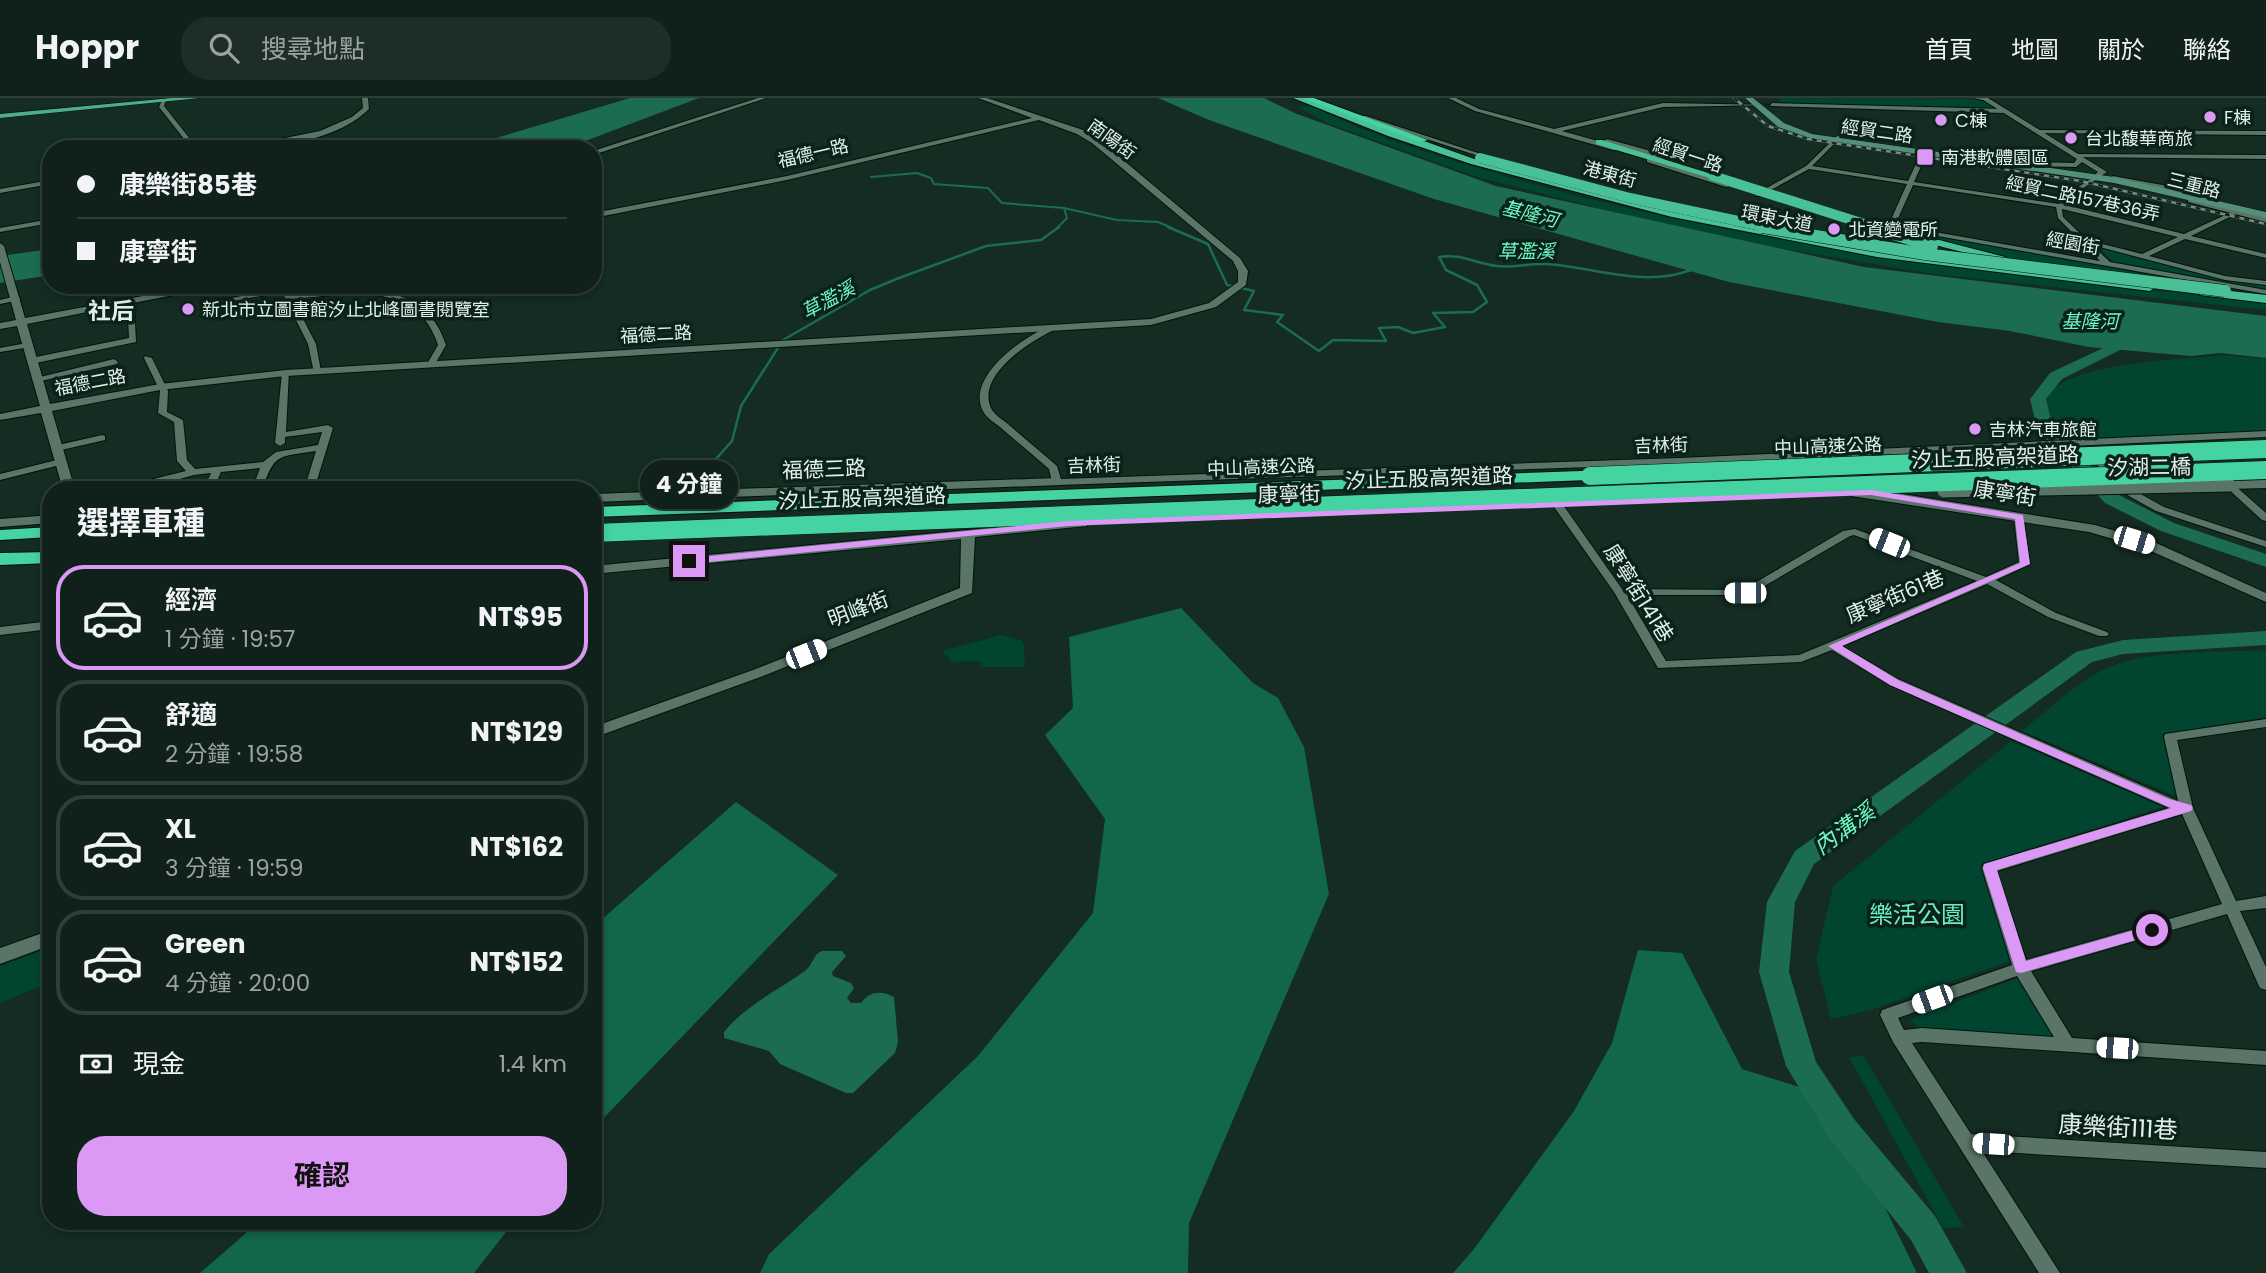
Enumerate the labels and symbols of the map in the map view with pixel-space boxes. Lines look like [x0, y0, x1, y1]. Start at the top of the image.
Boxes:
place label: F棟 [2224, 105, 2251, 130]
place label: C棟 [1955, 108, 1987, 133]
marker: F棟 [2202, 109, 2218, 125]
marker: C棟 [1933, 112, 1949, 128]
street label: 南陽街 [1083, 113, 1141, 165]
street label: 經貿二路 [1840, 114, 1914, 148]
place label: 台北馥華商旅 [2085, 126, 2193, 151]
marker: 台北馥華商旅 [2063, 130, 2079, 146]
street label: 經貿一路 [1650, 132, 1726, 178]
street label: 福德一路 [775, 133, 851, 173]
place label: 南港軟體園區 [1941, 145, 2049, 170]
marker: 南港軟體園區 [1915, 147, 1935, 167]
street label: 港東街 [1581, 155, 1639, 193]
street label: 三重路 [2165, 166, 2223, 204]
street label: 經貿二路157巷36弄 [2004, 169, 2162, 227]
water label: 基隆河 [1499, 194, 1565, 235]
street label: 環東大道 [1739, 199, 1815, 237]
place label: 北資變電所 [1848, 217, 1938, 242]
marker: 北資變電所 [1826, 221, 1842, 237]
street label: 經園街 [2044, 226, 2102, 260]
water label: 草濫溪 [1497, 238, 1557, 265]
water label: 草濫溪 [796, 273, 862, 325]
district label: 社后 [88, 295, 134, 327]
place label: 新北市立圖書館汐止北峰圖書閱覽室 [202, 297, 490, 322]
marker: 新北市立圖書館汐止北峰圖書閱覽室 [180, 301, 196, 317]
water label: 基隆河 [2061, 308, 2122, 335]
street label: 福德二路 [619, 320, 693, 348]
street label: 福德二路 [52, 363, 128, 401]
place label: 吉林汽車旅館 [1989, 417, 2097, 442]
marker: 吉林汽車旅館 [1967, 421, 1983, 437]
street label: 吉林街 [1634, 432, 1688, 458]
street label: 中山高速公路 [1774, 432, 1882, 460]
street label: 汐止五股高架道路 [1911, 440, 2079, 474]
street label: 吉林街 [1067, 452, 1121, 478]
street label: 汐湖二橋 [2107, 452, 2191, 482]
street label: 福德三路 [782, 453, 866, 485]
street label: 中山高速公路 [1207, 453, 1315, 481]
callout: 4 分鐘 [640, 460, 738, 508]
street label: 汐止五股高架道路 [1345, 461, 1513, 495]
street label: 康寧街 [1972, 474, 2038, 512]
street label: 康寧街 [1257, 478, 1321, 510]
street label: 汐止五股高架道路 [778, 481, 946, 515]
car [2111, 524, 2158, 556]
car [1866, 525, 1913, 561]
street label: 康寧街141巷 [1597, 538, 1681, 648]
route end [673, 545, 705, 577]
street label: 康寧街61巷 [1841, 562, 1949, 630]
car [1725, 583, 1767, 604]
street label: 明峰街 [823, 584, 893, 634]
car [783, 636, 830, 672]
water label: 內溝溪 [1807, 794, 1884, 862]
park label: 樂活公園 [1869, 898, 1965, 931]
route start [2136, 914, 2168, 946]
car [1909, 982, 1956, 1016]
car [2096, 1036, 2139, 1060]
street label: 康樂街111巷 [2058, 1107, 2178, 1147]
car [1972, 1132, 2015, 1156]

